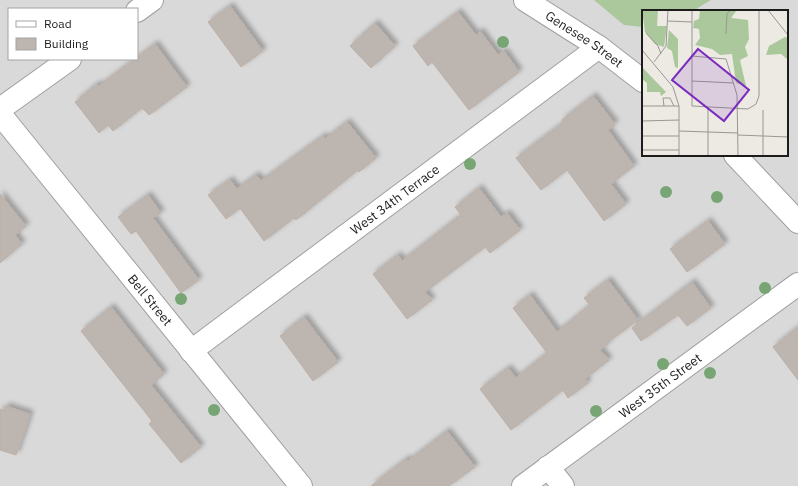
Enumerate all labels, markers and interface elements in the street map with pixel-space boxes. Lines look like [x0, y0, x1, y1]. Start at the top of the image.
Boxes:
street label: Genesee Street [542, 7, 627, 71]
legend [8, 8, 138, 60]
inset map [642, 10, 788, 156]
text: Road [44, 16, 72, 31]
text: Building [44, 36, 89, 51]
street label: West 34th Terrace [347, 160, 443, 238]
street label: Bell Street [124, 271, 176, 329]
street label: West 35th Street [615, 349, 705, 421]

